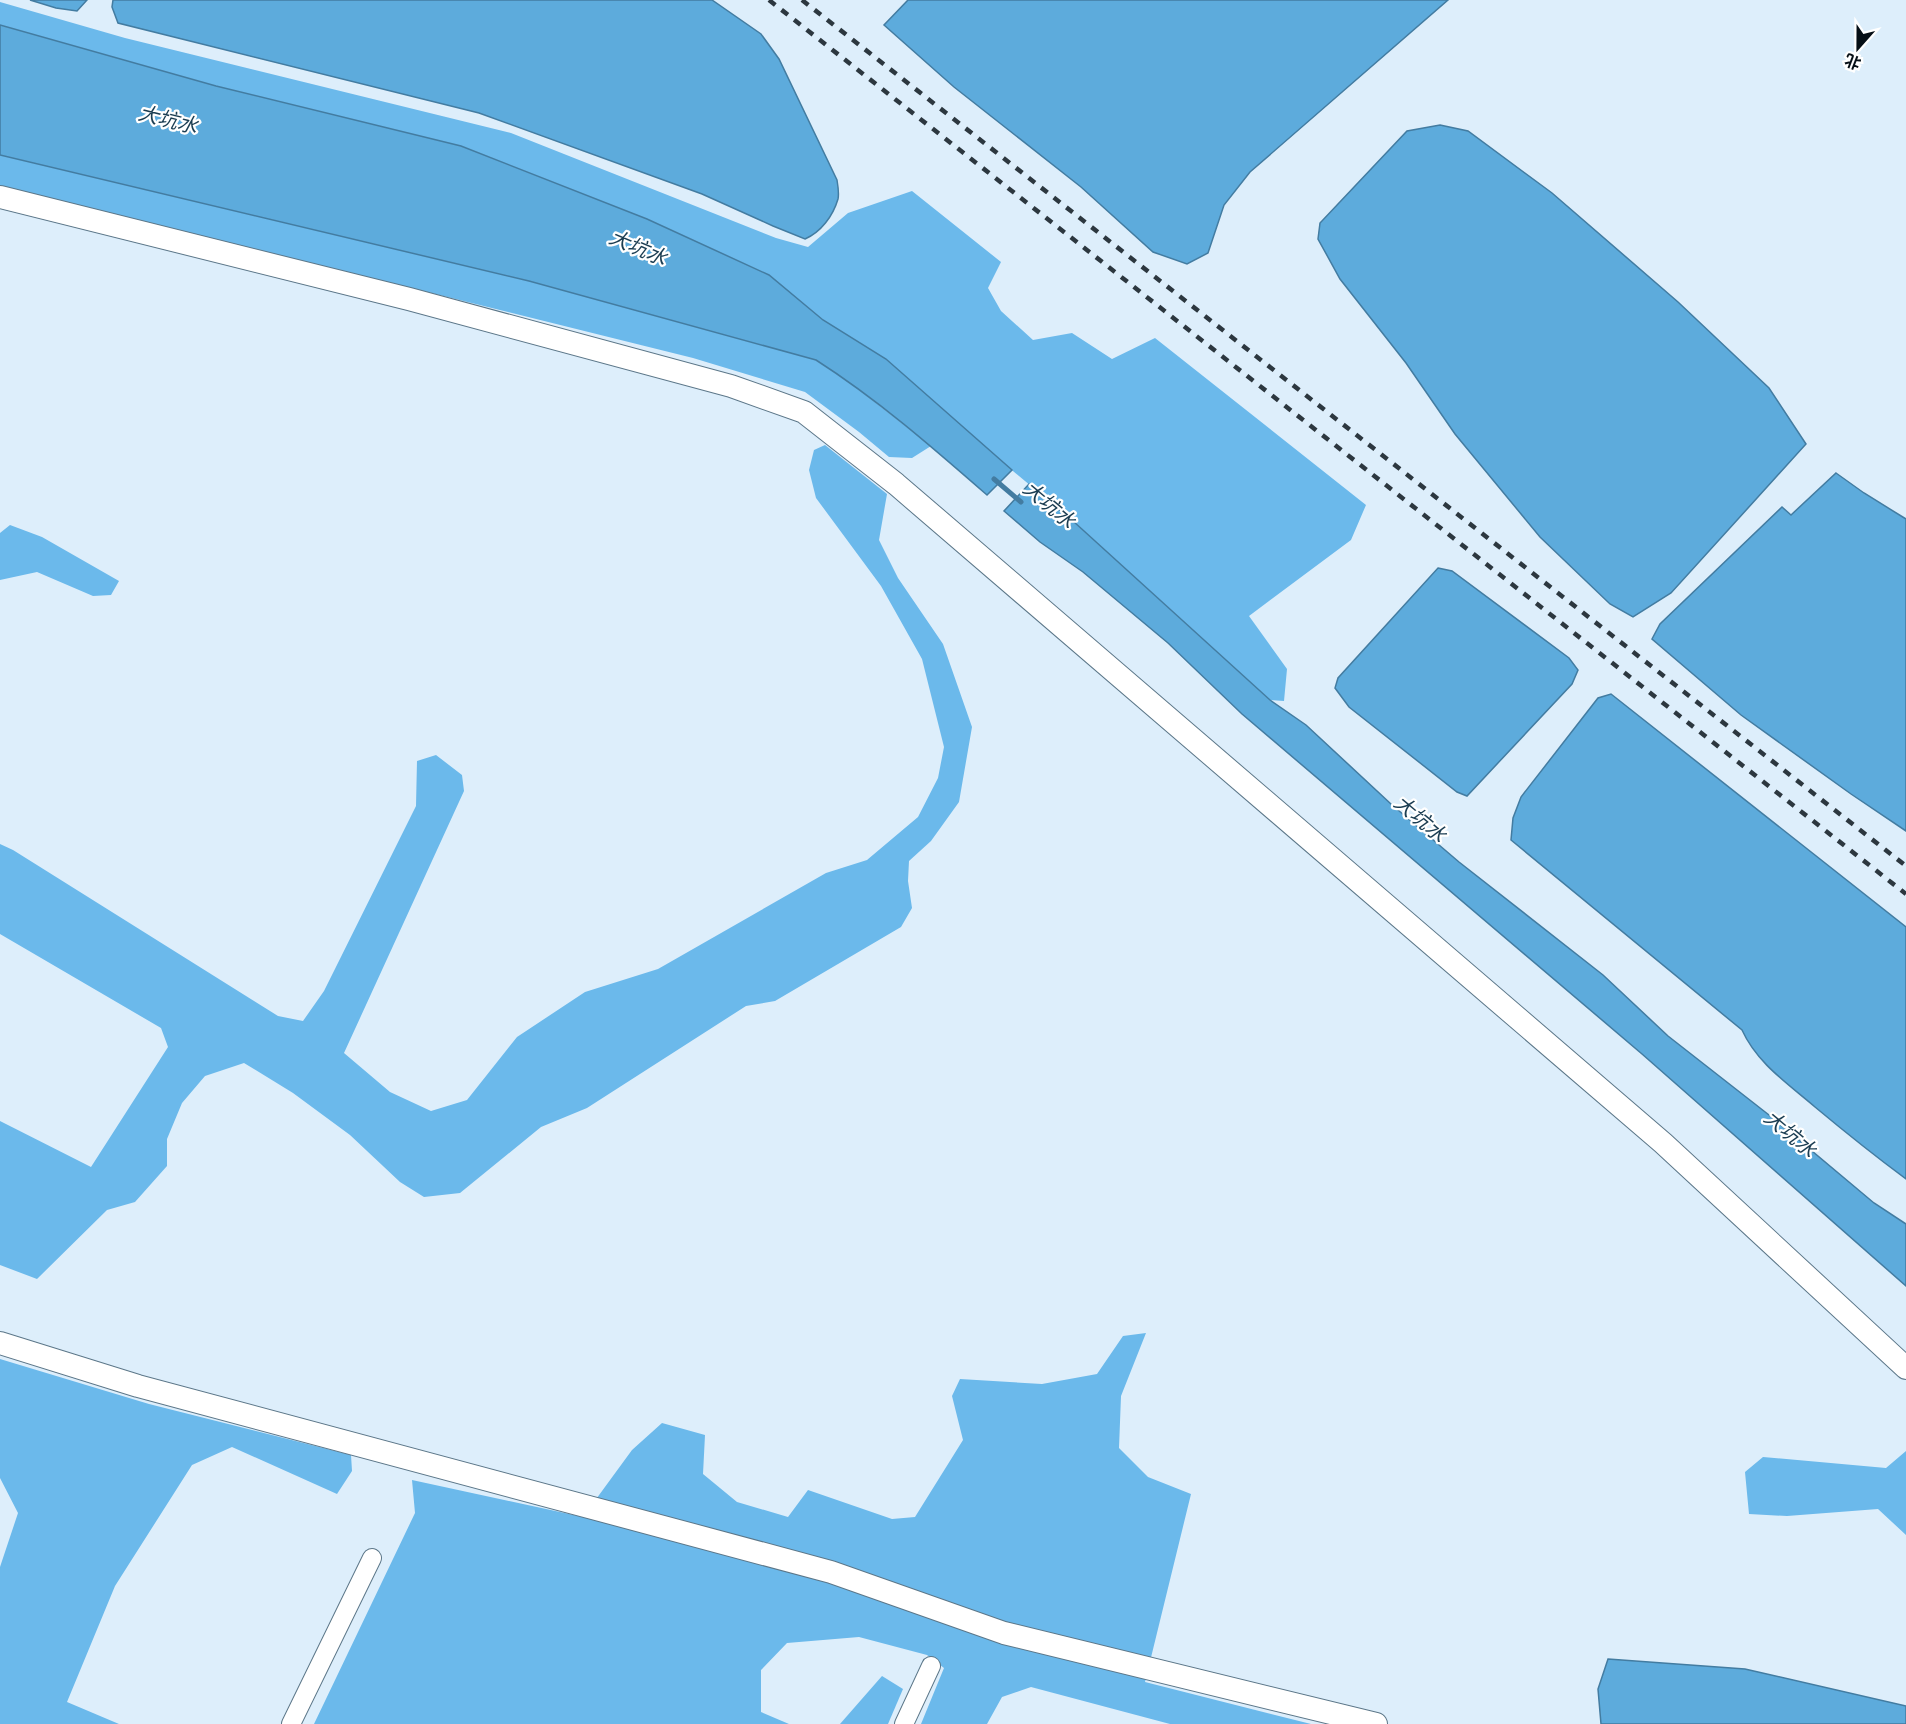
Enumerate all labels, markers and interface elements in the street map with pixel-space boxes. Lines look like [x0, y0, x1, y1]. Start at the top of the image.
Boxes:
north arrow [1828, 18, 1888, 78]
text: 北 [1842, 48, 1864, 74]
water label: 大坑水 [136, 100, 201, 141]
water label: 大坑水 [605, 224, 672, 273]
water label: 大坑水 [1017, 475, 1081, 535]
water label: 大坑水 [1388, 789, 1452, 849]
water label: 大坑水 [1758, 1104, 1822, 1164]

